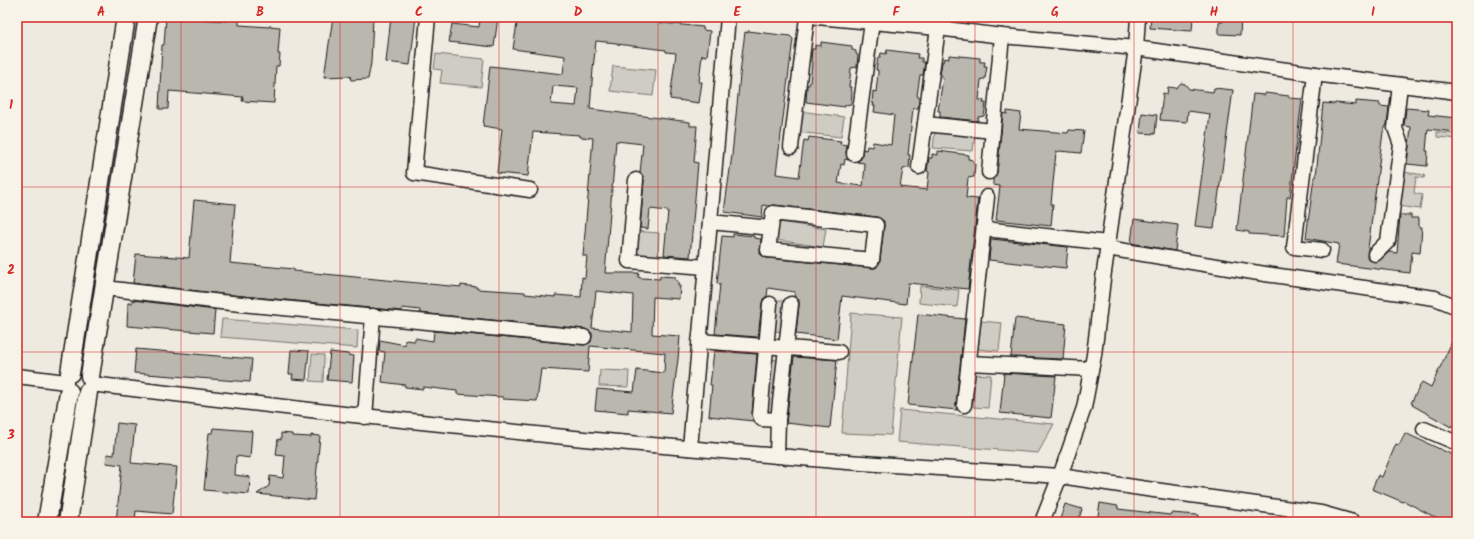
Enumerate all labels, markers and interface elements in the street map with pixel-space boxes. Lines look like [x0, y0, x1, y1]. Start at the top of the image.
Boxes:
text: A [97, 2, 105, 23]
text: B [256, 2, 264, 23]
text: C [415, 2, 423, 23]
text: D [574, 2, 583, 23]
text: E [733, 2, 741, 23]
text: F [892, 2, 900, 23]
text: G [1051, 2, 1059, 23]
text: H [1210, 2, 1219, 23]
text: I [1371, 2, 1375, 23]
text: 1 [9, 95, 13, 116]
text: 2 [7, 260, 15, 281]
text: 3 [6, 425, 15, 446]

